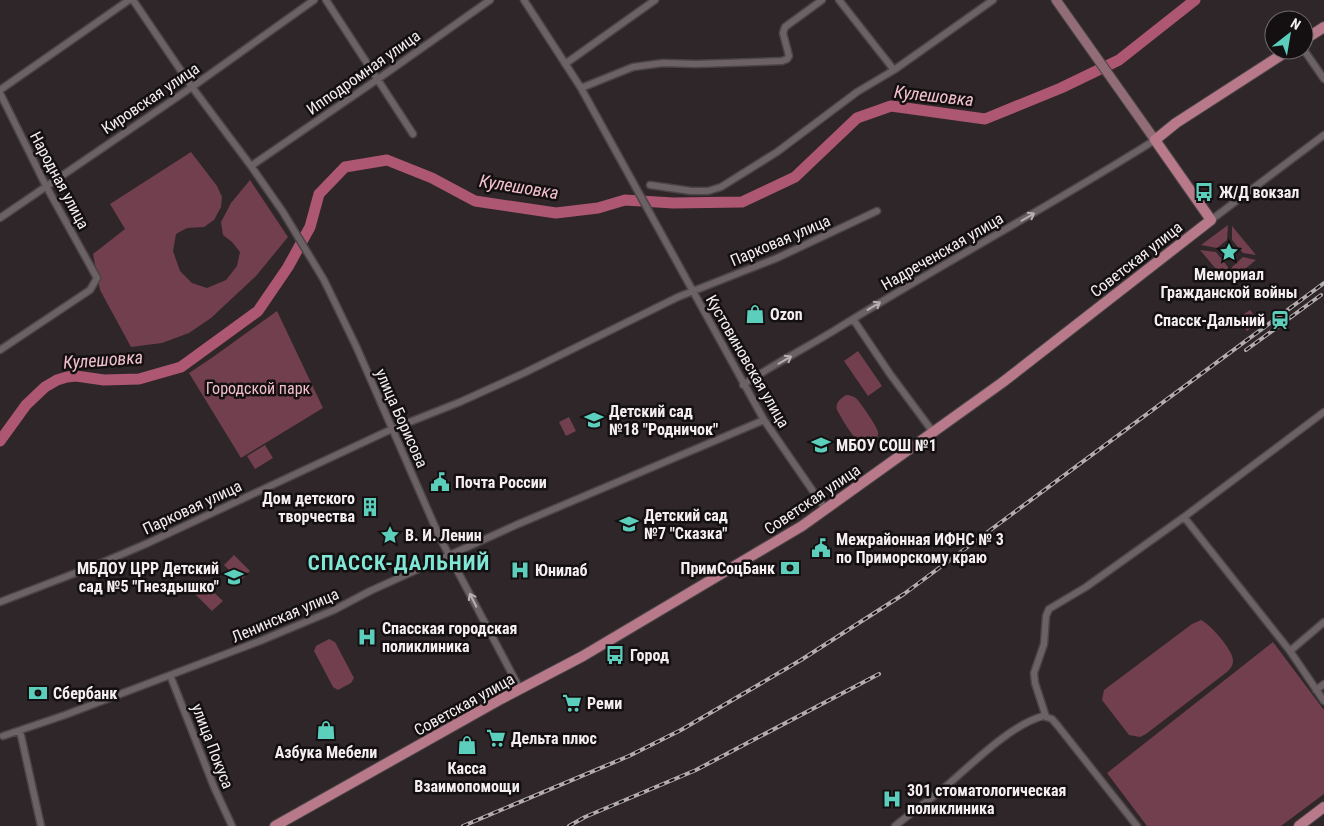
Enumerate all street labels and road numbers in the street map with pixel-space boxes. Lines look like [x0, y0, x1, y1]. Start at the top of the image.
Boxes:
street label: Ипподромная улица [303, 26, 424, 119]
street label: Кировская улица [98, 59, 203, 138]
street label: Народная улица [26, 128, 93, 232]
street label: Надреченская улица [878, 209, 1007, 294]
street label: Парковая улица [727, 211, 833, 270]
street label: Советская улица [1086, 218, 1186, 301]
street label: Кустовиновская улица [702, 291, 793, 431]
street label: улица Борисова [371, 366, 432, 471]
street label: Советская улица [761, 460, 864, 538]
street label: Парковая улица [140, 476, 245, 539]
street label: Ленинская улица [229, 584, 342, 647]
street label: Советская улица [411, 669, 518, 740]
street label: улица Покуса [188, 701, 237, 791]

